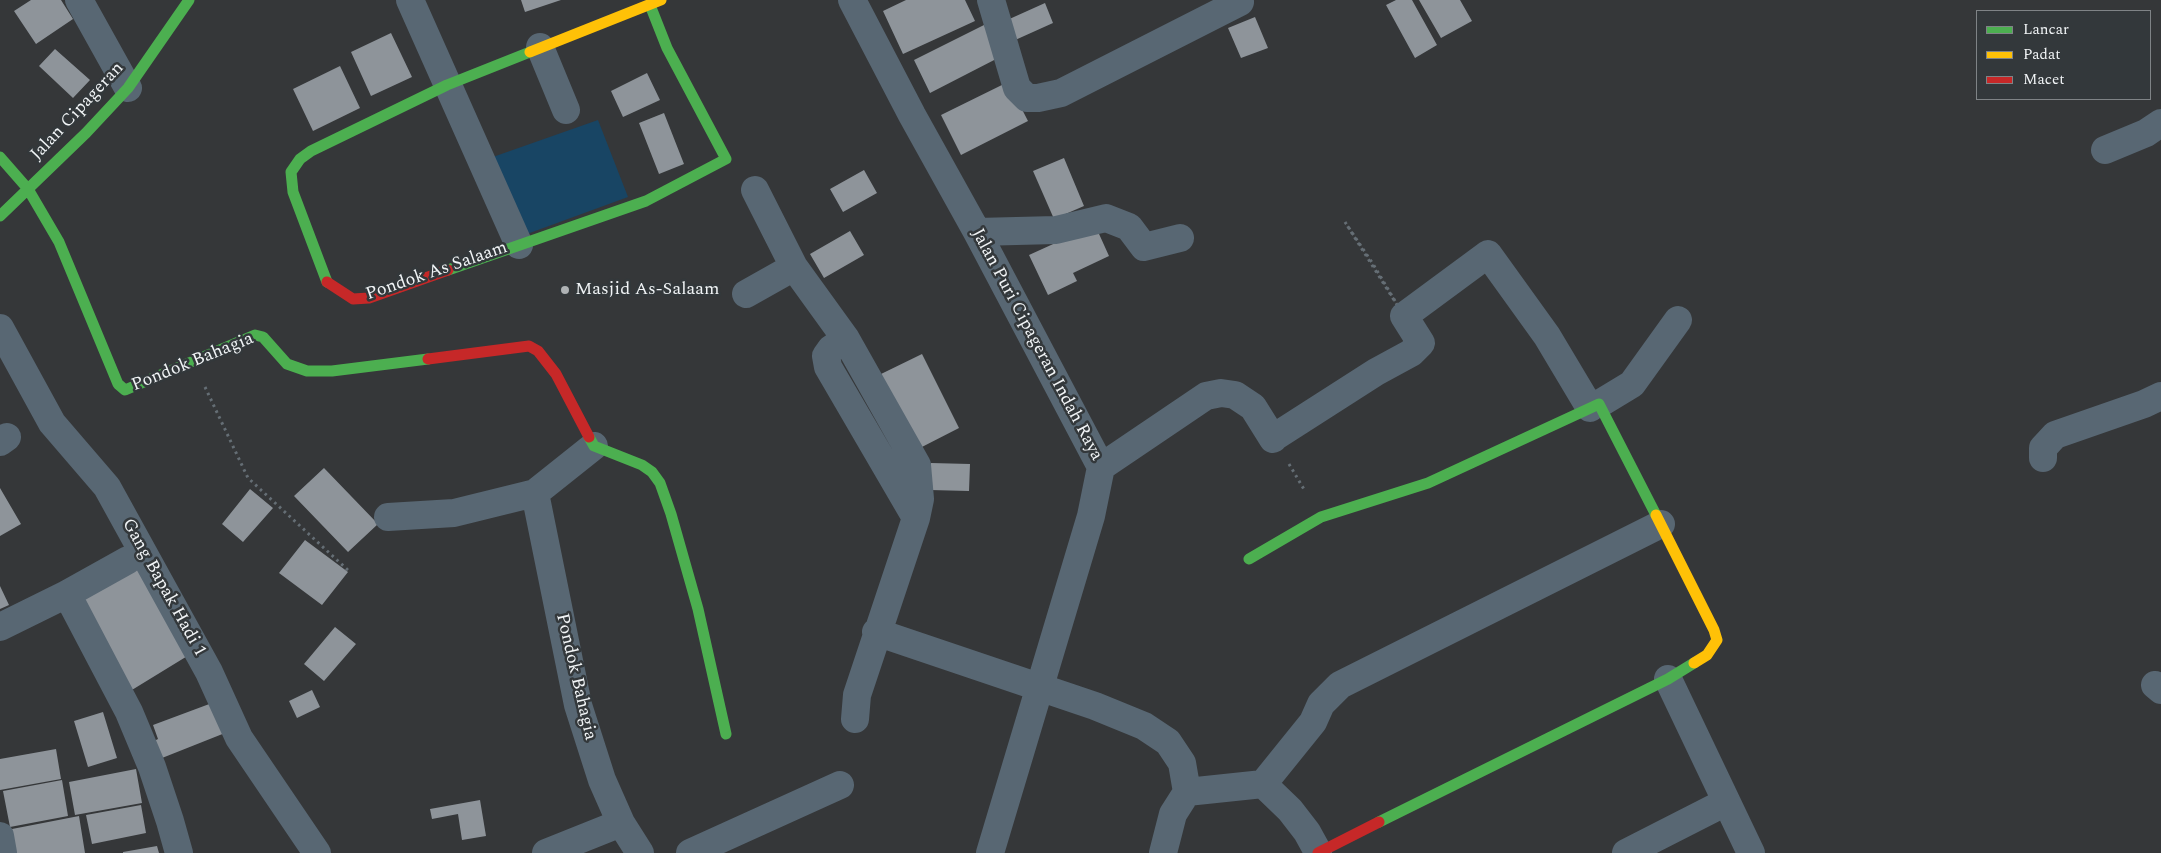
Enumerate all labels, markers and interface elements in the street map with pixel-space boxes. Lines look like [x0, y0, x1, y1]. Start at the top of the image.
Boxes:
legend [1976, 10, 2151, 100]
text: Lancar [2023, 18, 2069, 41]
text: Padat [2023, 43, 2061, 66]
street label: Jalan Cipageran [27, 58, 129, 166]
text: Macet [2023, 68, 2064, 91]
street label: Jalan Puri Cipageran Indah Raya [965, 225, 1107, 465]
street label: Pondok As Salaam [363, 238, 511, 306]
place label: Masjid As-Salaam [575, 279, 720, 301]
marker: Masjid As-Salaam [559, 284, 571, 296]
street label: Pondok Bahagia [129, 329, 257, 397]
street label: Gang Bapak Hadi 1 [116, 515, 210, 661]
street label: Pondok Bahagia [550, 611, 600, 743]

